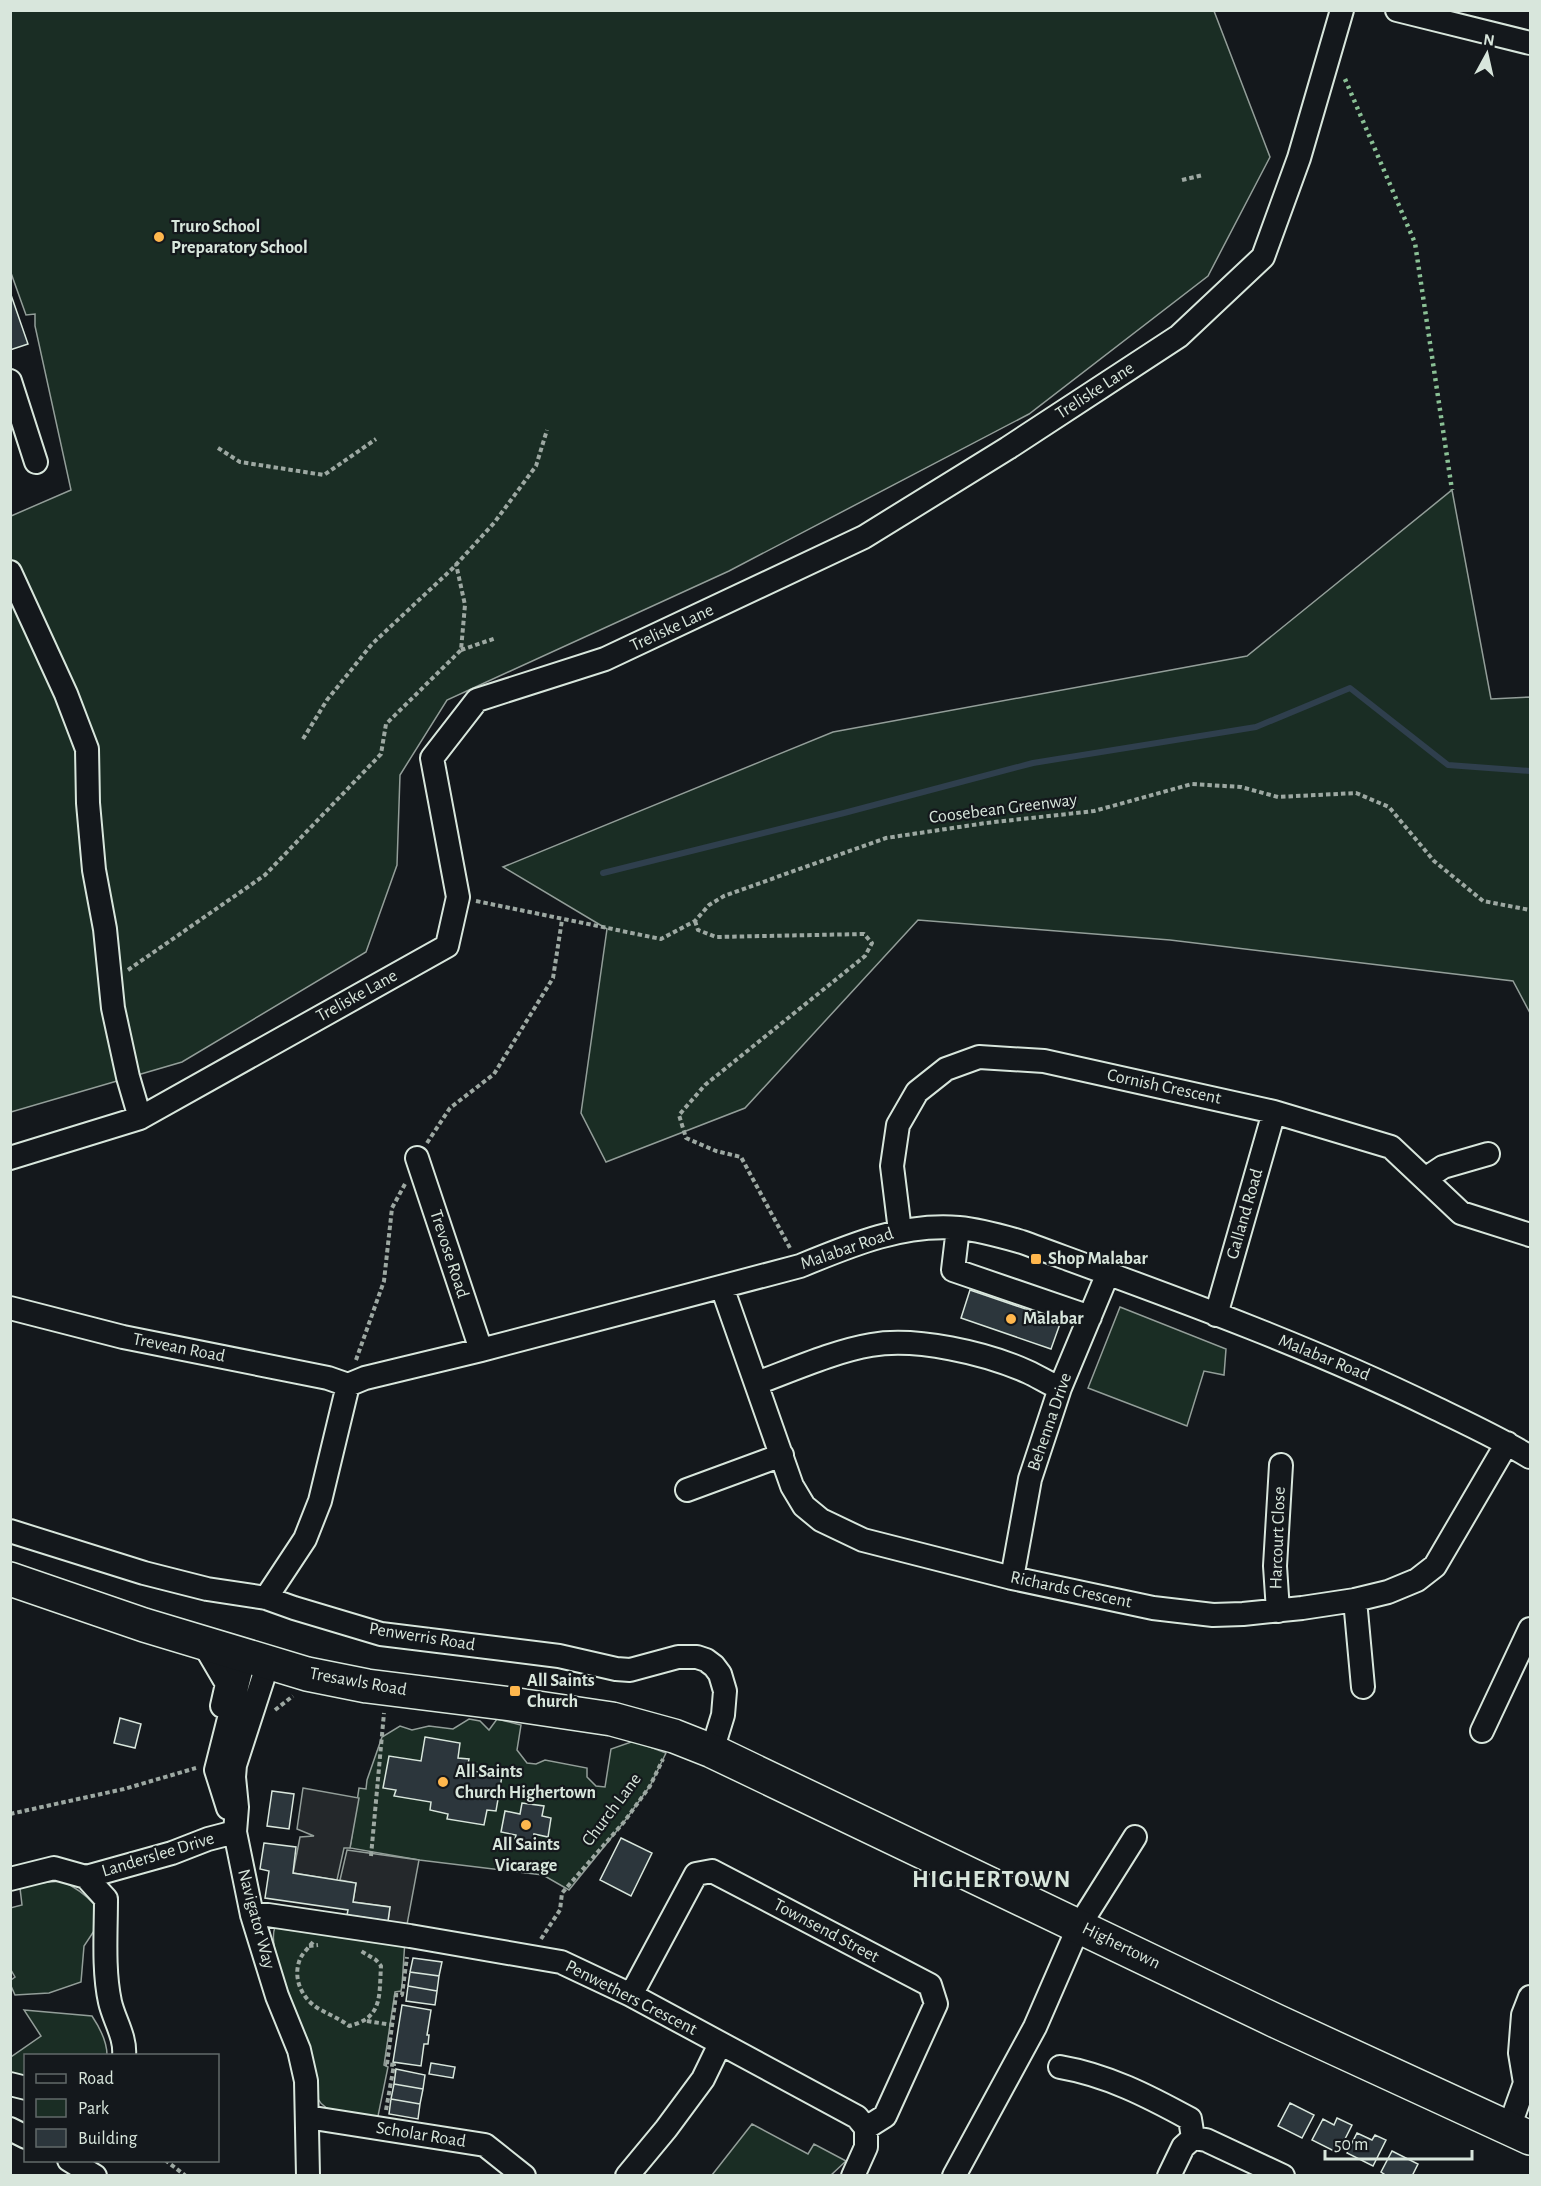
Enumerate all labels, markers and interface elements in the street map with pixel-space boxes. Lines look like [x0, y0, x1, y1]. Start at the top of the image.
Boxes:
north arrow [1457, 24, 1517, 84]
text: N [1482, 31, 1496, 49]
place label: Truro School Preparatory School [171, 218, 308, 257]
marker: Truro School Preparatory School [152, 230, 166, 244]
street label: Treliske Lane [1053, 359, 1137, 423]
street label: Treliske Lane [628, 601, 716, 655]
street label: Coosebean Greenway [928, 791, 1078, 827]
street label: Treliske Lane [313, 966, 401, 1026]
street label: Cornish Crescent [1105, 1066, 1223, 1108]
street label: Galland Road [1223, 1167, 1267, 1261]
street label: Trevose Road [426, 1208, 472, 1300]
street label: Malabar Road [798, 1225, 896, 1273]
place label: Shop Malabar [1048, 1250, 1149, 1268]
marker: Shop Malabar [1029, 1252, 1043, 1266]
place label: Malabar [1023, 1310, 1084, 1328]
marker: Malabar [1004, 1312, 1018, 1326]
street label: Trevean Road [131, 1330, 227, 1366]
street label: Malabar Road [1276, 1331, 1372, 1385]
street label: Behenna Drive [1025, 1371, 1075, 1473]
street label: Harcourt Close [1267, 1486, 1289, 1590]
street label: Richards Crescent [1009, 1568, 1134, 1612]
street label: Penwerris Road [368, 1620, 476, 1654]
street label: Tresawls Road [308, 1665, 408, 1699]
place label: All Saints Church [527, 1672, 595, 1711]
marker: All Saints Church [508, 1684, 522, 1698]
place label: All Saints Church Highertown [455, 1763, 596, 1802]
street label: Church Lane [579, 1770, 645, 1850]
marker: All Saints Church Highertown [436, 1775, 450, 1789]
marker: All Saints Vicarage [519, 1818, 533, 1832]
street label: Landerslee Drive [100, 1829, 216, 1881]
place label: All Saints Vicarage [492, 1836, 560, 1875]
street label: Navigator Way [234, 1867, 278, 1971]
district label: HIGHERTOWN [912, 1868, 1072, 1892]
street label: Townsend Street [770, 1896, 882, 1966]
street label: Highertown [1079, 1919, 1163, 1973]
street label: Penwethers Crescent [562, 1957, 700, 2039]
legend [24, 2054, 219, 2162]
text: Road [78, 2070, 114, 2088]
text: Park [78, 2100, 110, 2118]
street label: Scholar Road [375, 2119, 467, 2151]
scale bar [1325, 2123, 1472, 2161]
text: Building [78, 2130, 138, 2148]
text: 50 m [1334, 2136, 1368, 2154]

